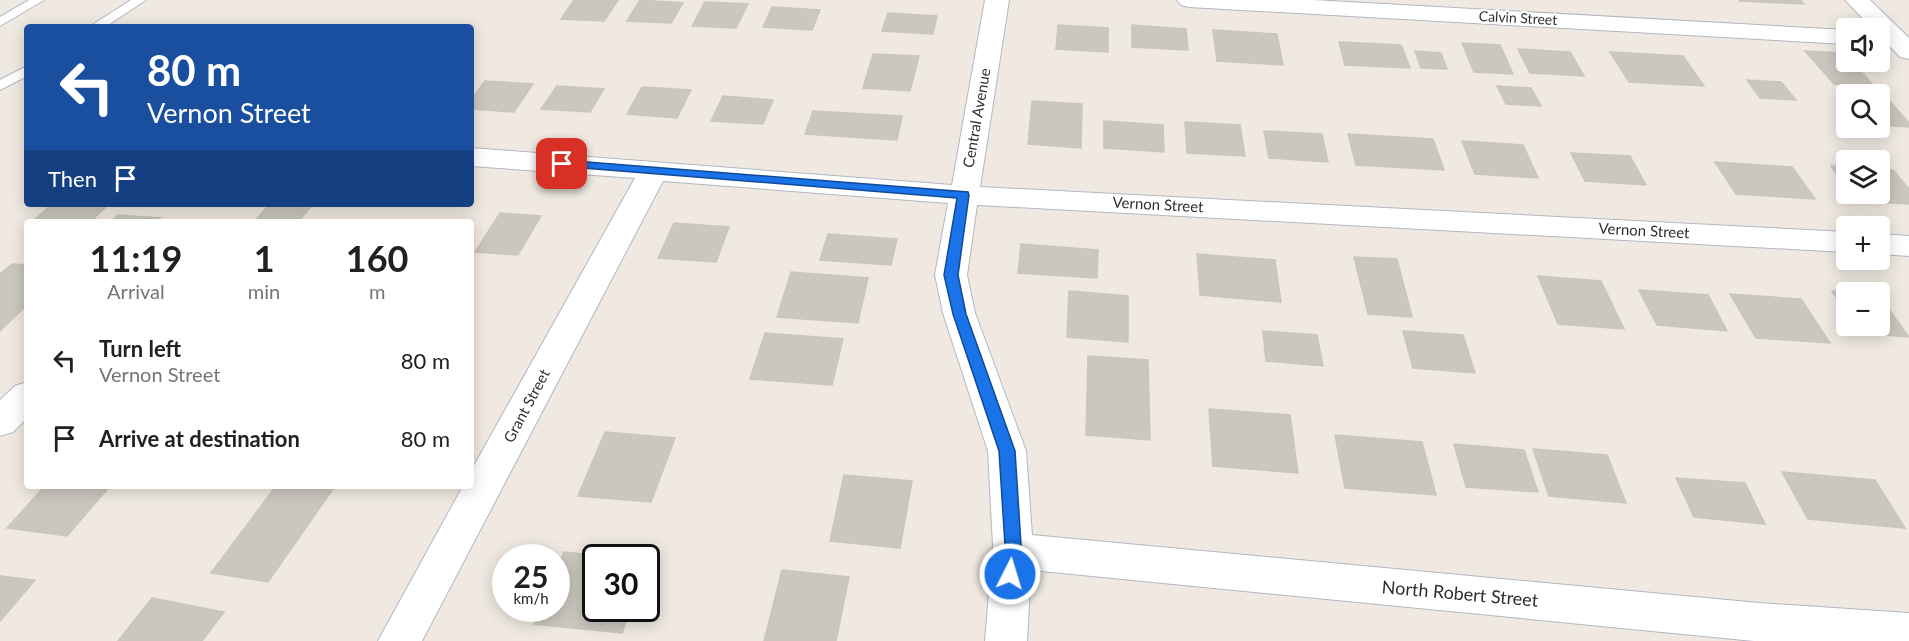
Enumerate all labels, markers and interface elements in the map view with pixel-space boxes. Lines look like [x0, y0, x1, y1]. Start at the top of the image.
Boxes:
street label: Calvin Street [1478, 7, 1558, 28]
map controls [1836, 18, 1890, 336]
button: sound [1836, 18, 1890, 72]
text: 80 m [147, 45, 241, 95]
icon: left [48, 48, 126, 126]
street label: Central Avenue [958, 67, 994, 169]
button: search [1836, 84, 1890, 138]
text: Vernon Street [147, 96, 311, 129]
pin [536, 138, 587, 189]
icon: arrive [545, 147, 578, 180]
button: layers [1836, 150, 1890, 204]
icon: arrive [109, 162, 142, 195]
text: Then [48, 165, 97, 192]
street label: Vernon Street [1112, 193, 1205, 215]
button: + [1836, 216, 1890, 270]
street label: Vernon Street [1598, 219, 1691, 241]
text: 11:19 [90, 236, 182, 280]
text: 1 [254, 236, 275, 280]
text: 160 [346, 236, 408, 280]
text: Arrival [107, 279, 165, 303]
text: min [248, 279, 280, 303]
text: m [369, 279, 385, 303]
button: − [1836, 282, 1890, 336]
text: Turn left [99, 335, 181, 362]
icon: left [48, 344, 81, 377]
text: 80 m [401, 347, 450, 374]
text: Vernon Street [99, 362, 220, 386]
street label: Grant Street [499, 365, 553, 445]
icon: arrive [48, 422, 81, 455]
text: Arrive at destination [99, 425, 300, 452]
text: 80 m [401, 425, 450, 452]
position arrow [978, 542, 1042, 606]
speed limit sign: 30 [582, 544, 660, 622]
text: 25 [514, 558, 548, 594]
street label: North Robert Street [1381, 575, 1540, 611]
text: km/h [513, 589, 549, 607]

